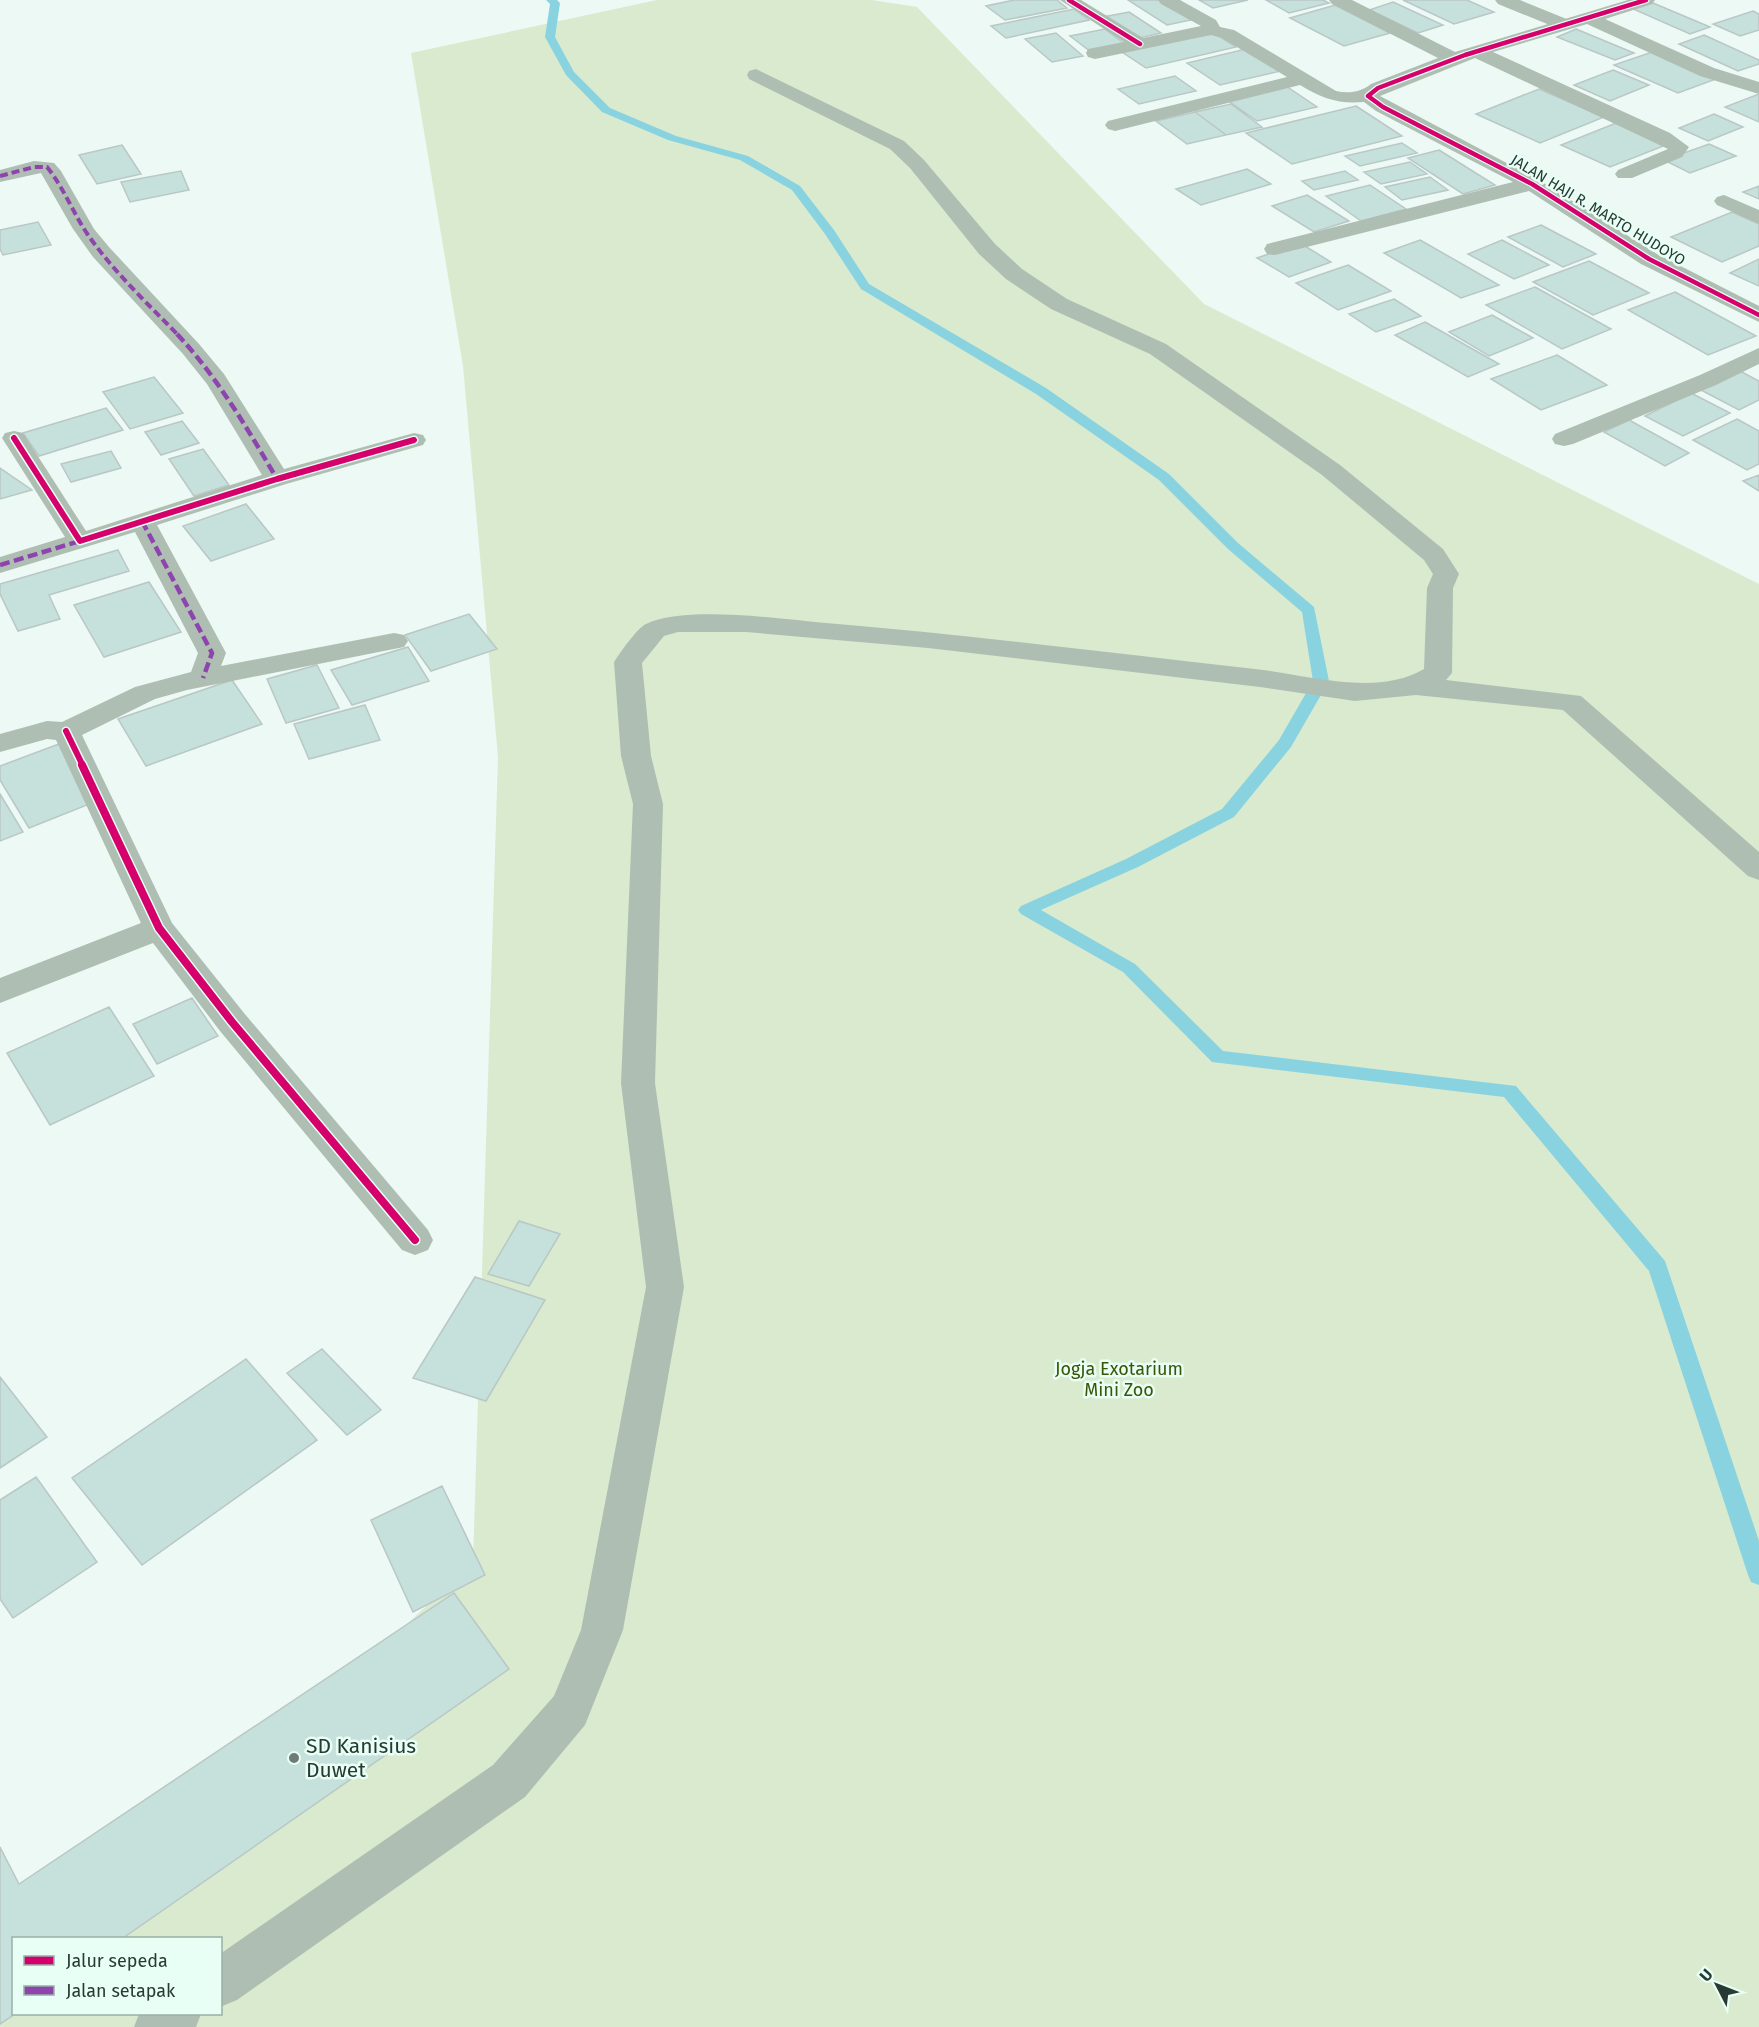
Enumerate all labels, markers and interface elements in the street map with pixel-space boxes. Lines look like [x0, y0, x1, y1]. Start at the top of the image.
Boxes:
street label: JALAN HAJI R. MARTO HUDOYO [1507, 151, 1689, 269]
park label: Jogja Exotarium Mini Zoo [1055, 1358, 1183, 1401]
place label: SD Kanisius Duwet [306, 1733, 416, 1783]
marker: SD Kanisius Duwet [287, 1751, 301, 1765]
legend [12, 1937, 222, 2015]
text: Jalur sepeda [66, 1950, 168, 1972]
north arrow [1687, 1955, 1747, 2015]
text: U [1696, 1965, 1717, 1986]
text: Jalan setapak [66, 1980, 176, 2002]

